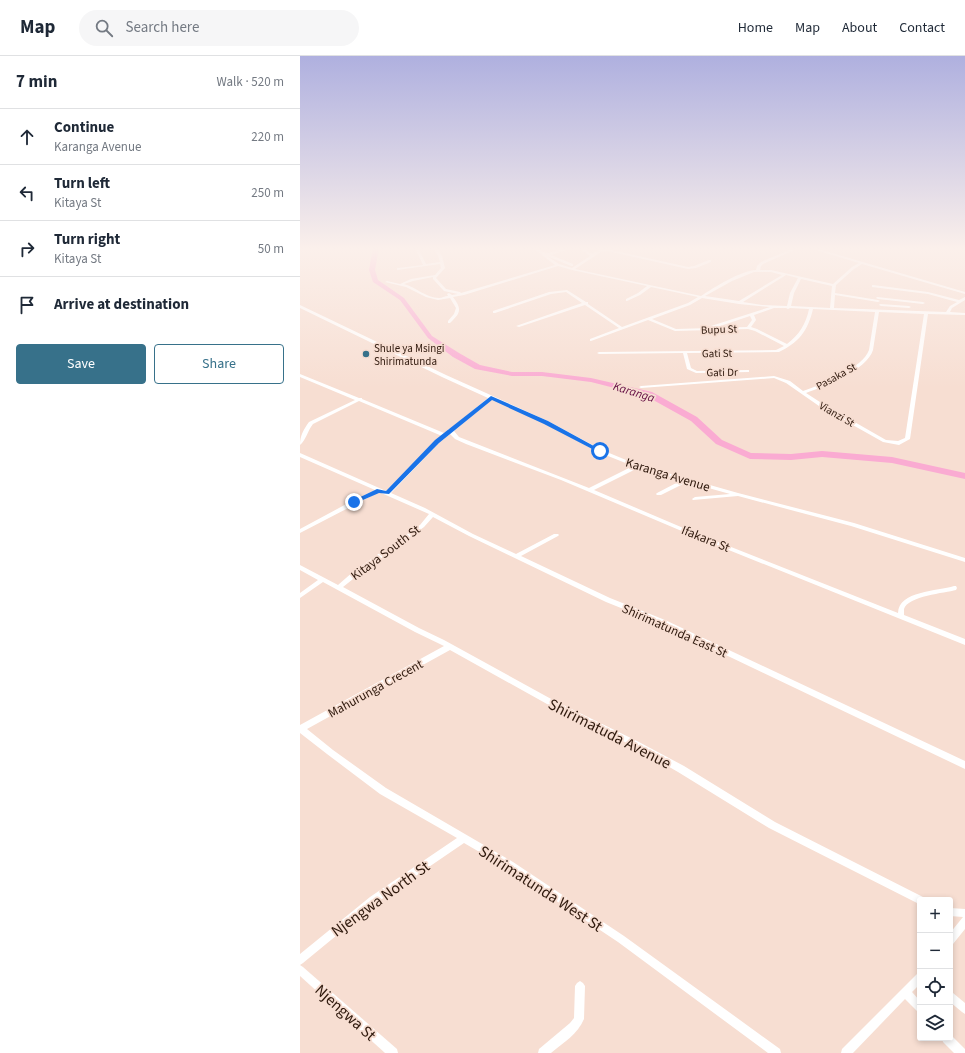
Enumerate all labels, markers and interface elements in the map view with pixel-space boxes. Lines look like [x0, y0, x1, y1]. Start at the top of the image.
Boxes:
search box [79, 10, 359, 46]
text: Map [20, 14, 55, 41]
icon: search [93, 17, 115, 39]
text: Search here [125, 17, 199, 38]
text: Home [738, 18, 773, 38]
text: Map [795, 18, 820, 38]
text: About [842, 18, 877, 38]
text: Contact [899, 18, 945, 38]
text: 7 min [16, 70, 57, 94]
text: Walk · 520 m [216, 73, 284, 91]
text: Continue [54, 117, 114, 138]
icon: ahead [16, 126, 38, 148]
text: 220 m [251, 128, 284, 146]
text: Karanga Avenue [54, 138, 142, 156]
text: Turn left [54, 173, 110, 194]
icon: left [16, 182, 38, 204]
text: 250 m [251, 184, 284, 202]
text: Kitaya St [54, 194, 101, 212]
text: Turn right [54, 229, 120, 250]
icon: right [16, 238, 38, 260]
text: 50 m [258, 240, 284, 258]
text: Kitaya St [54, 250, 101, 268]
icon: arrive [16, 294, 38, 316]
text: Arrive at destination [54, 294, 189, 315]
street label: Bupu St [701, 321, 738, 338]
place label: Shule ya Msingi Shirimatunda [374, 341, 445, 369]
button: Save [16, 344, 146, 384]
button: Share [154, 344, 284, 384]
street label: Gati St [702, 346, 732, 361]
marker: Shule ya Msingi Shirimatunda [361, 349, 371, 359]
street label: Pasaka St [813, 359, 859, 394]
street label: Gati Dr [706, 365, 738, 380]
water label: Karanga [611, 378, 657, 407]
street label: Vianzi St [816, 398, 858, 431]
route start [591, 442, 609, 460]
street label: Karanga Avenue [623, 454, 712, 496]
route end [345, 493, 363, 511]
street label: Kitaya South St [347, 520, 424, 585]
street label: Ifakara St [679, 521, 733, 557]
street label: Shirimatunda East St [619, 600, 731, 662]
street label: Mahurunga Crecent [325, 655, 427, 722]
street label: Shirimatuda Avenue [544, 693, 675, 774]
street label: Shirimatunda West St [474, 840, 607, 938]
street label: Njengwa North St [327, 855, 435, 942]
map controls [917, 897, 953, 1041]
button: + [917, 897, 953, 933]
button: − [917, 933, 953, 969]
button: locate [917, 969, 953, 1005]
street label: Njengwa St [310, 979, 381, 1046]
button: layers [917, 1005, 953, 1041]

